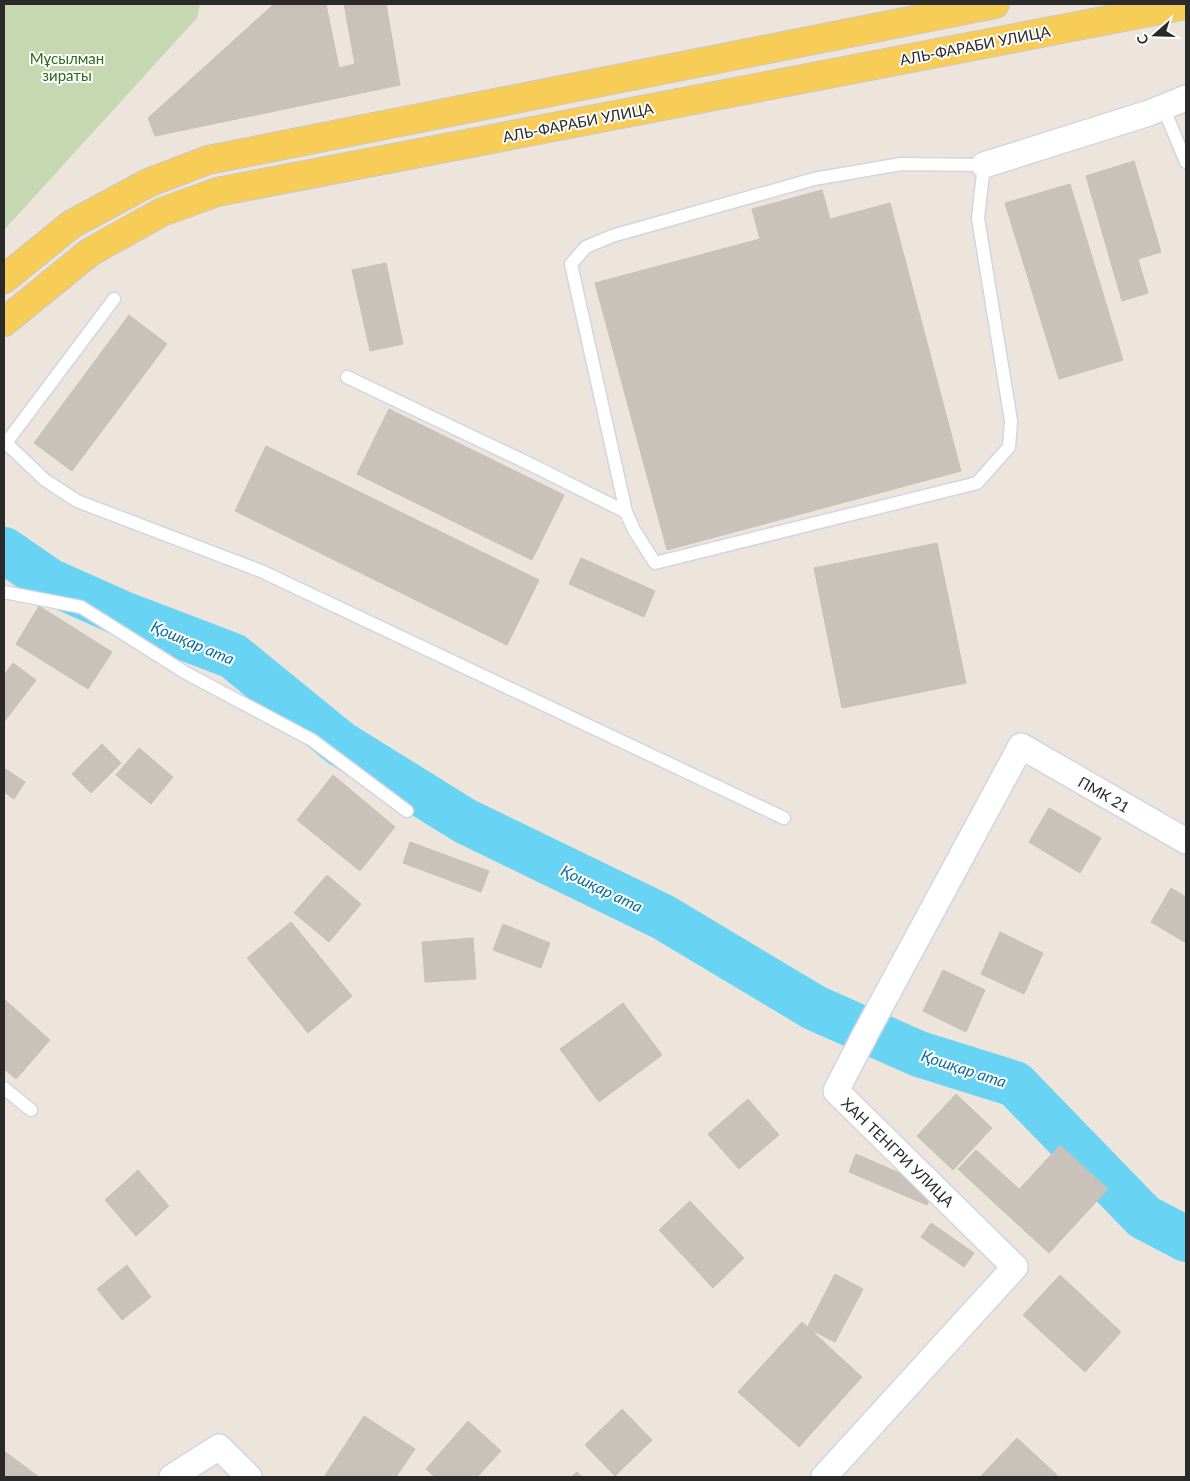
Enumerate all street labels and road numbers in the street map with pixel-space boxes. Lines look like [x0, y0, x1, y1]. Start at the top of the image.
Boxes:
street label: АЛЬ-ФАРАБИ УЛИЦА [898, 21, 1053, 68]
street label: АЛЬ-ФАРАБИ УЛИЦА [501, 98, 656, 145]
street label: ПМК 21 [1075, 772, 1133, 816]
street label: ХАН ТЕНГРИ УЛИЦА [838, 1094, 959, 1211]

